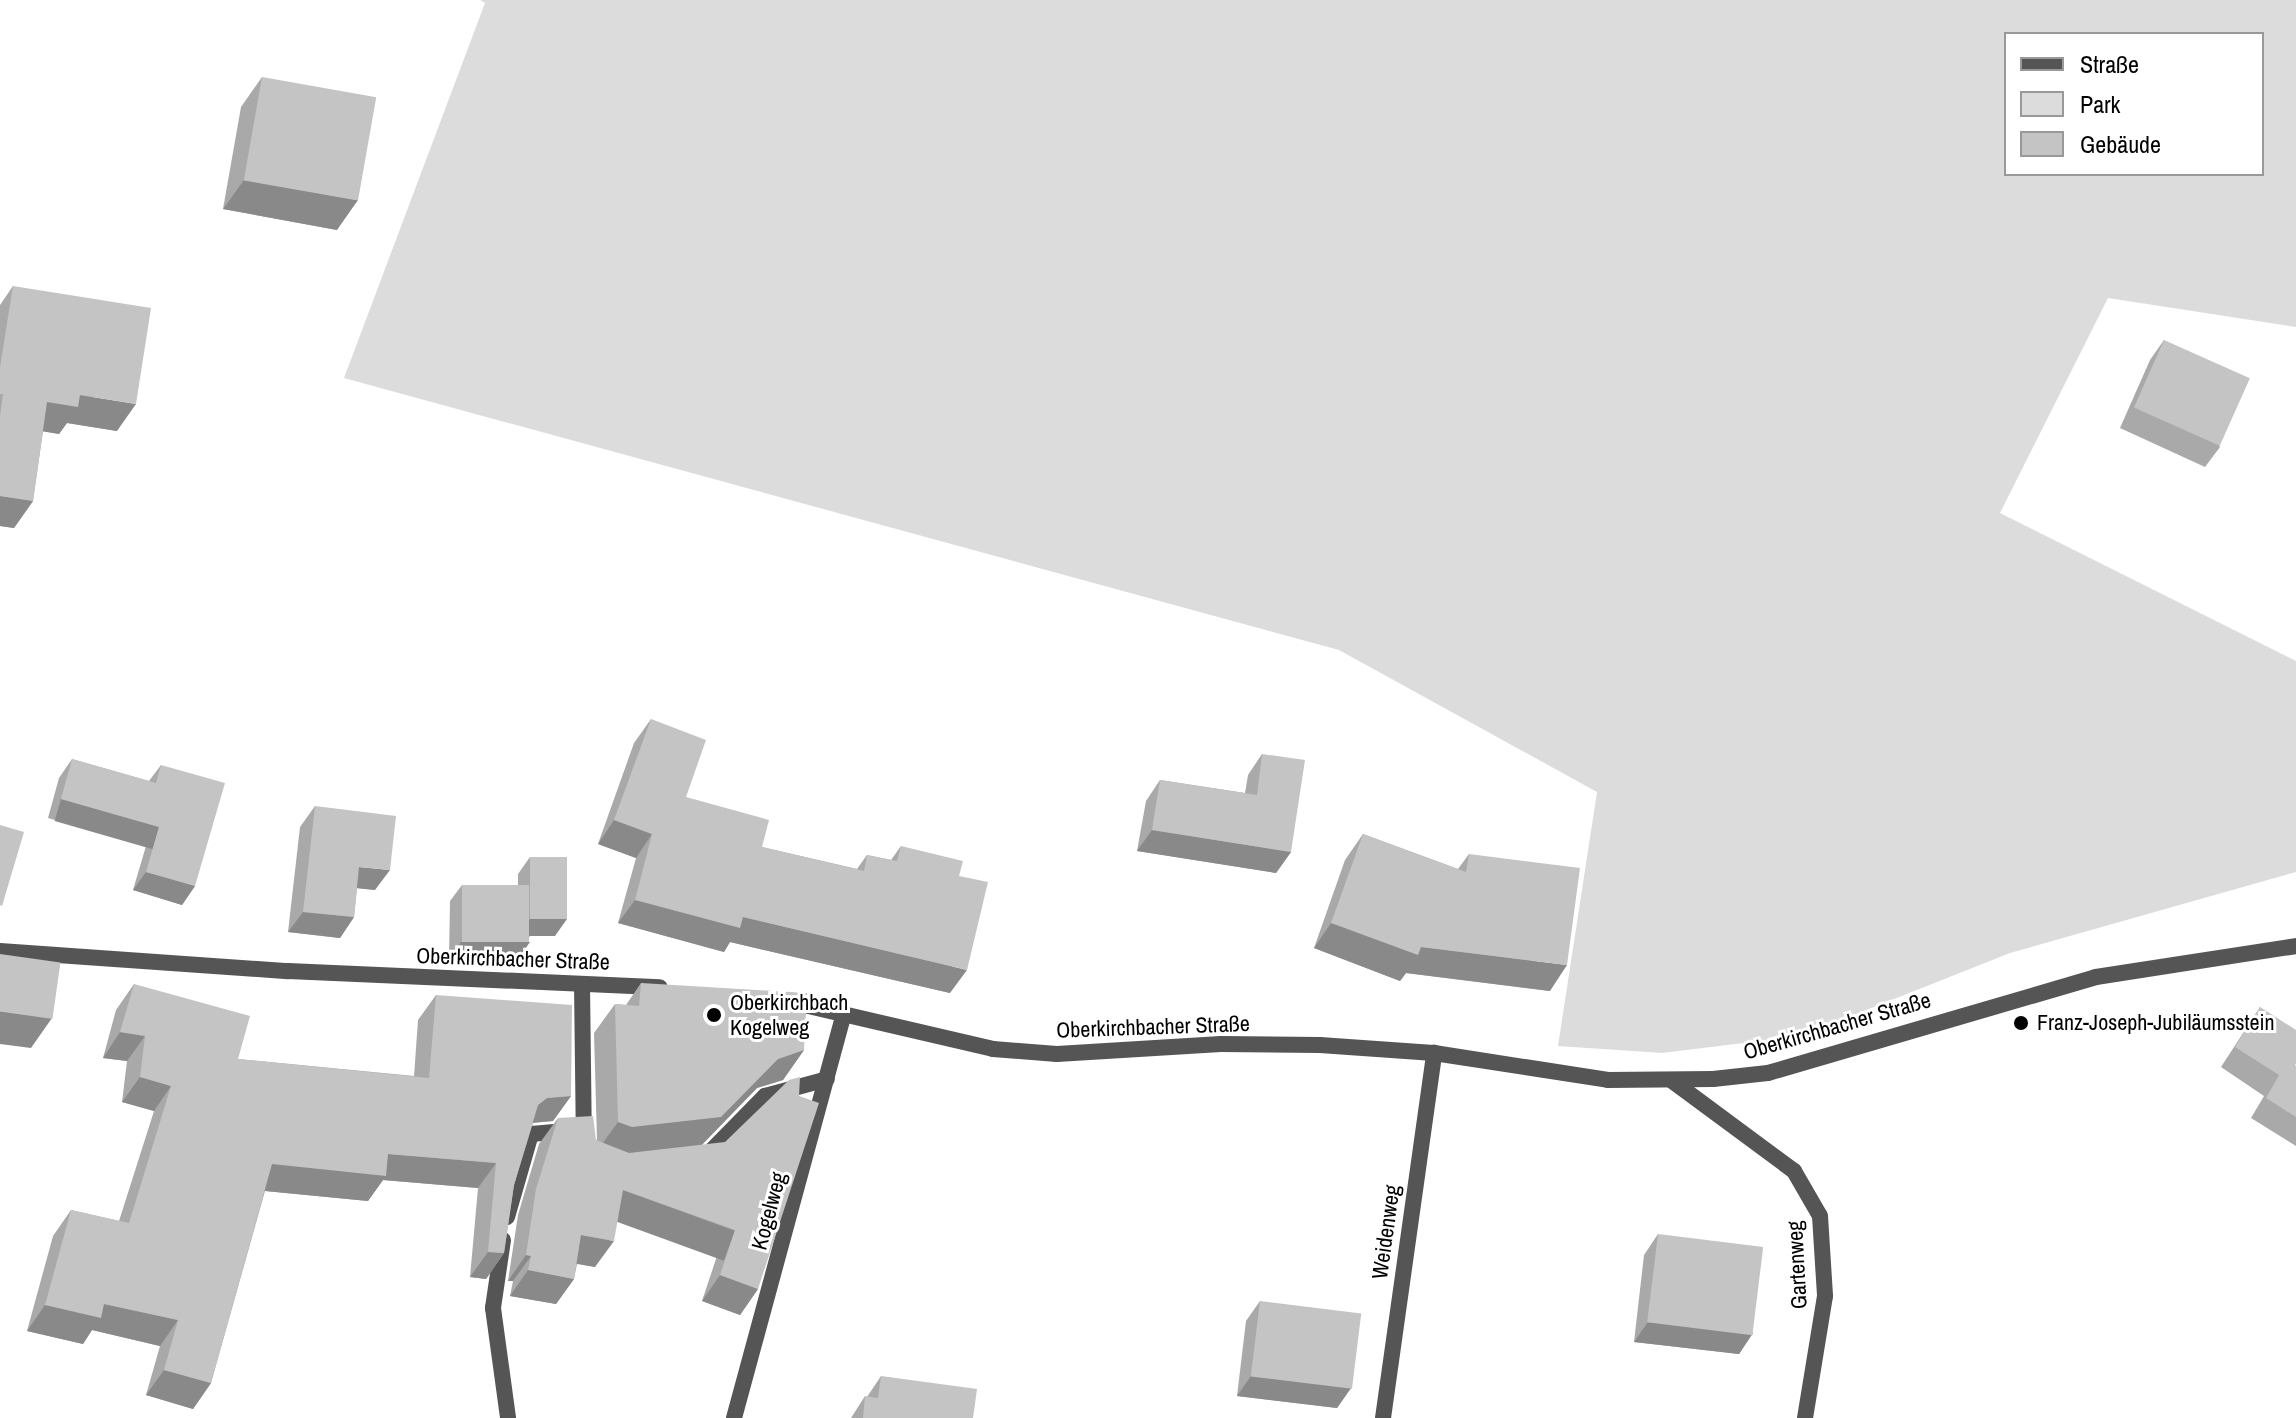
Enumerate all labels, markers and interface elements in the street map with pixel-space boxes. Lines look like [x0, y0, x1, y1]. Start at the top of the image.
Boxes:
legend [2004, 32, 2264, 176]
text: Straße [2080, 48, 2139, 80]
text: Park [2080, 88, 2120, 120]
text: Gebäude [2080, 128, 2161, 160]
street label: Oberkirchbacher Straße [416, 942, 610, 976]
street label: Oberkirchbacher Straße [1740, 987, 1934, 1065]
place label: Oberkirchbach Kogelweg [730, 989, 848, 1040]
marker: Oberkirchbach Kogelweg [705, 1006, 723, 1024]
street label: Oberkirchbacher Straße [1056, 1010, 1250, 1044]
place label: Franz-Joseph-Jubiläumsstein [2037, 1010, 2275, 1036]
marker: Franz-Joseph-Jubiläumsstein [2012, 1014, 2030, 1032]
street label: Kogelweg [746, 1169, 792, 1253]
street label: Weidenweg [1366, 1183, 1406, 1281]
street label: Gartenweg [1782, 1220, 1812, 1310]

